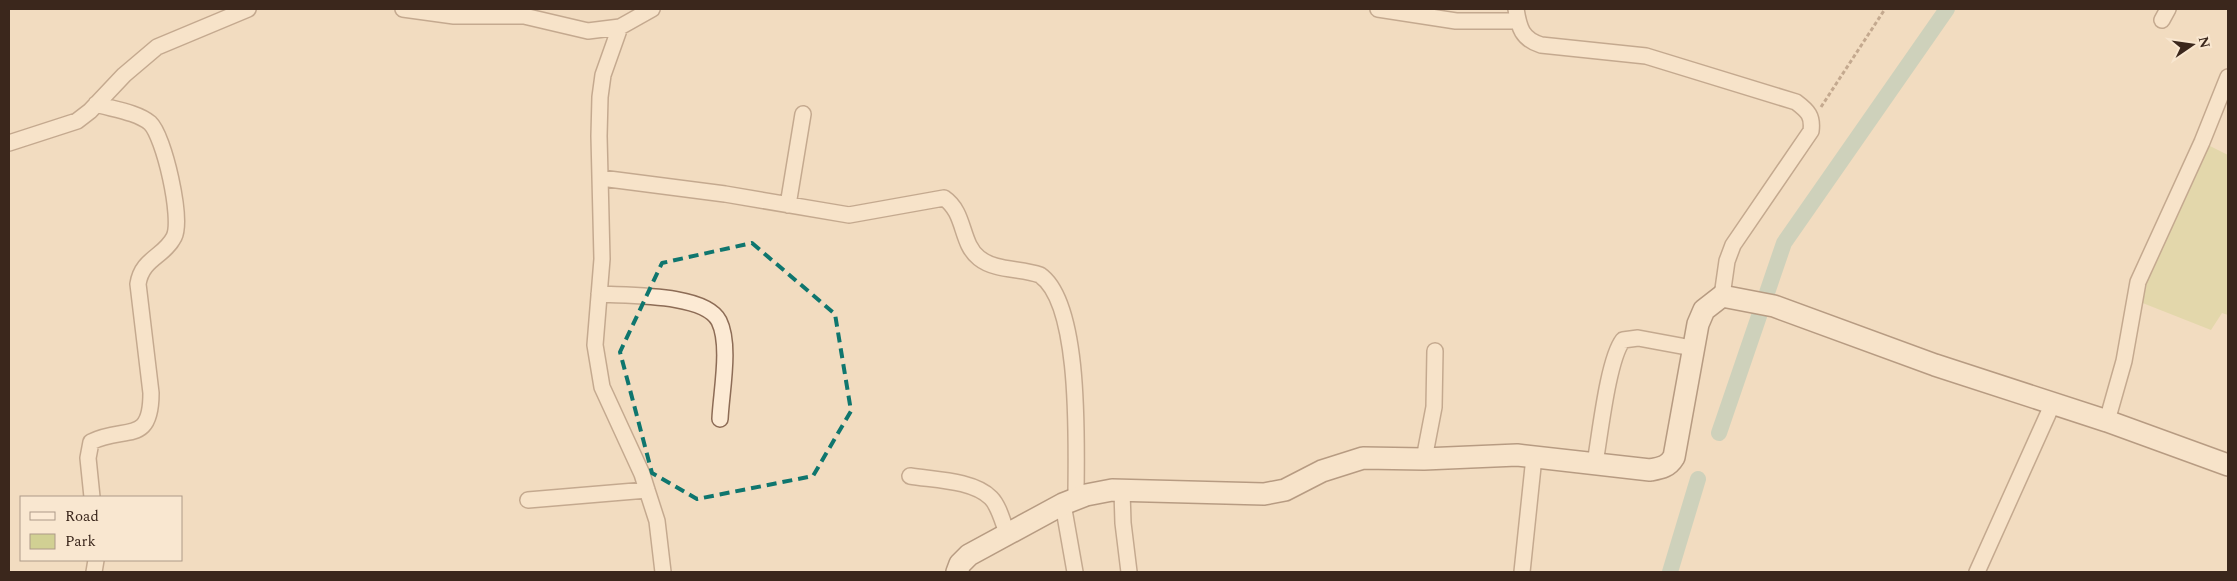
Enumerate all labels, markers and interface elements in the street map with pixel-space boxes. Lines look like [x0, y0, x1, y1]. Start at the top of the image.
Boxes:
north arrow [2167, 20, 2217, 70]
text: N [2193, 34, 2216, 50]
legend [20, 496, 182, 561]
text: Road [65, 505, 99, 528]
text: Park [65, 530, 96, 553]

